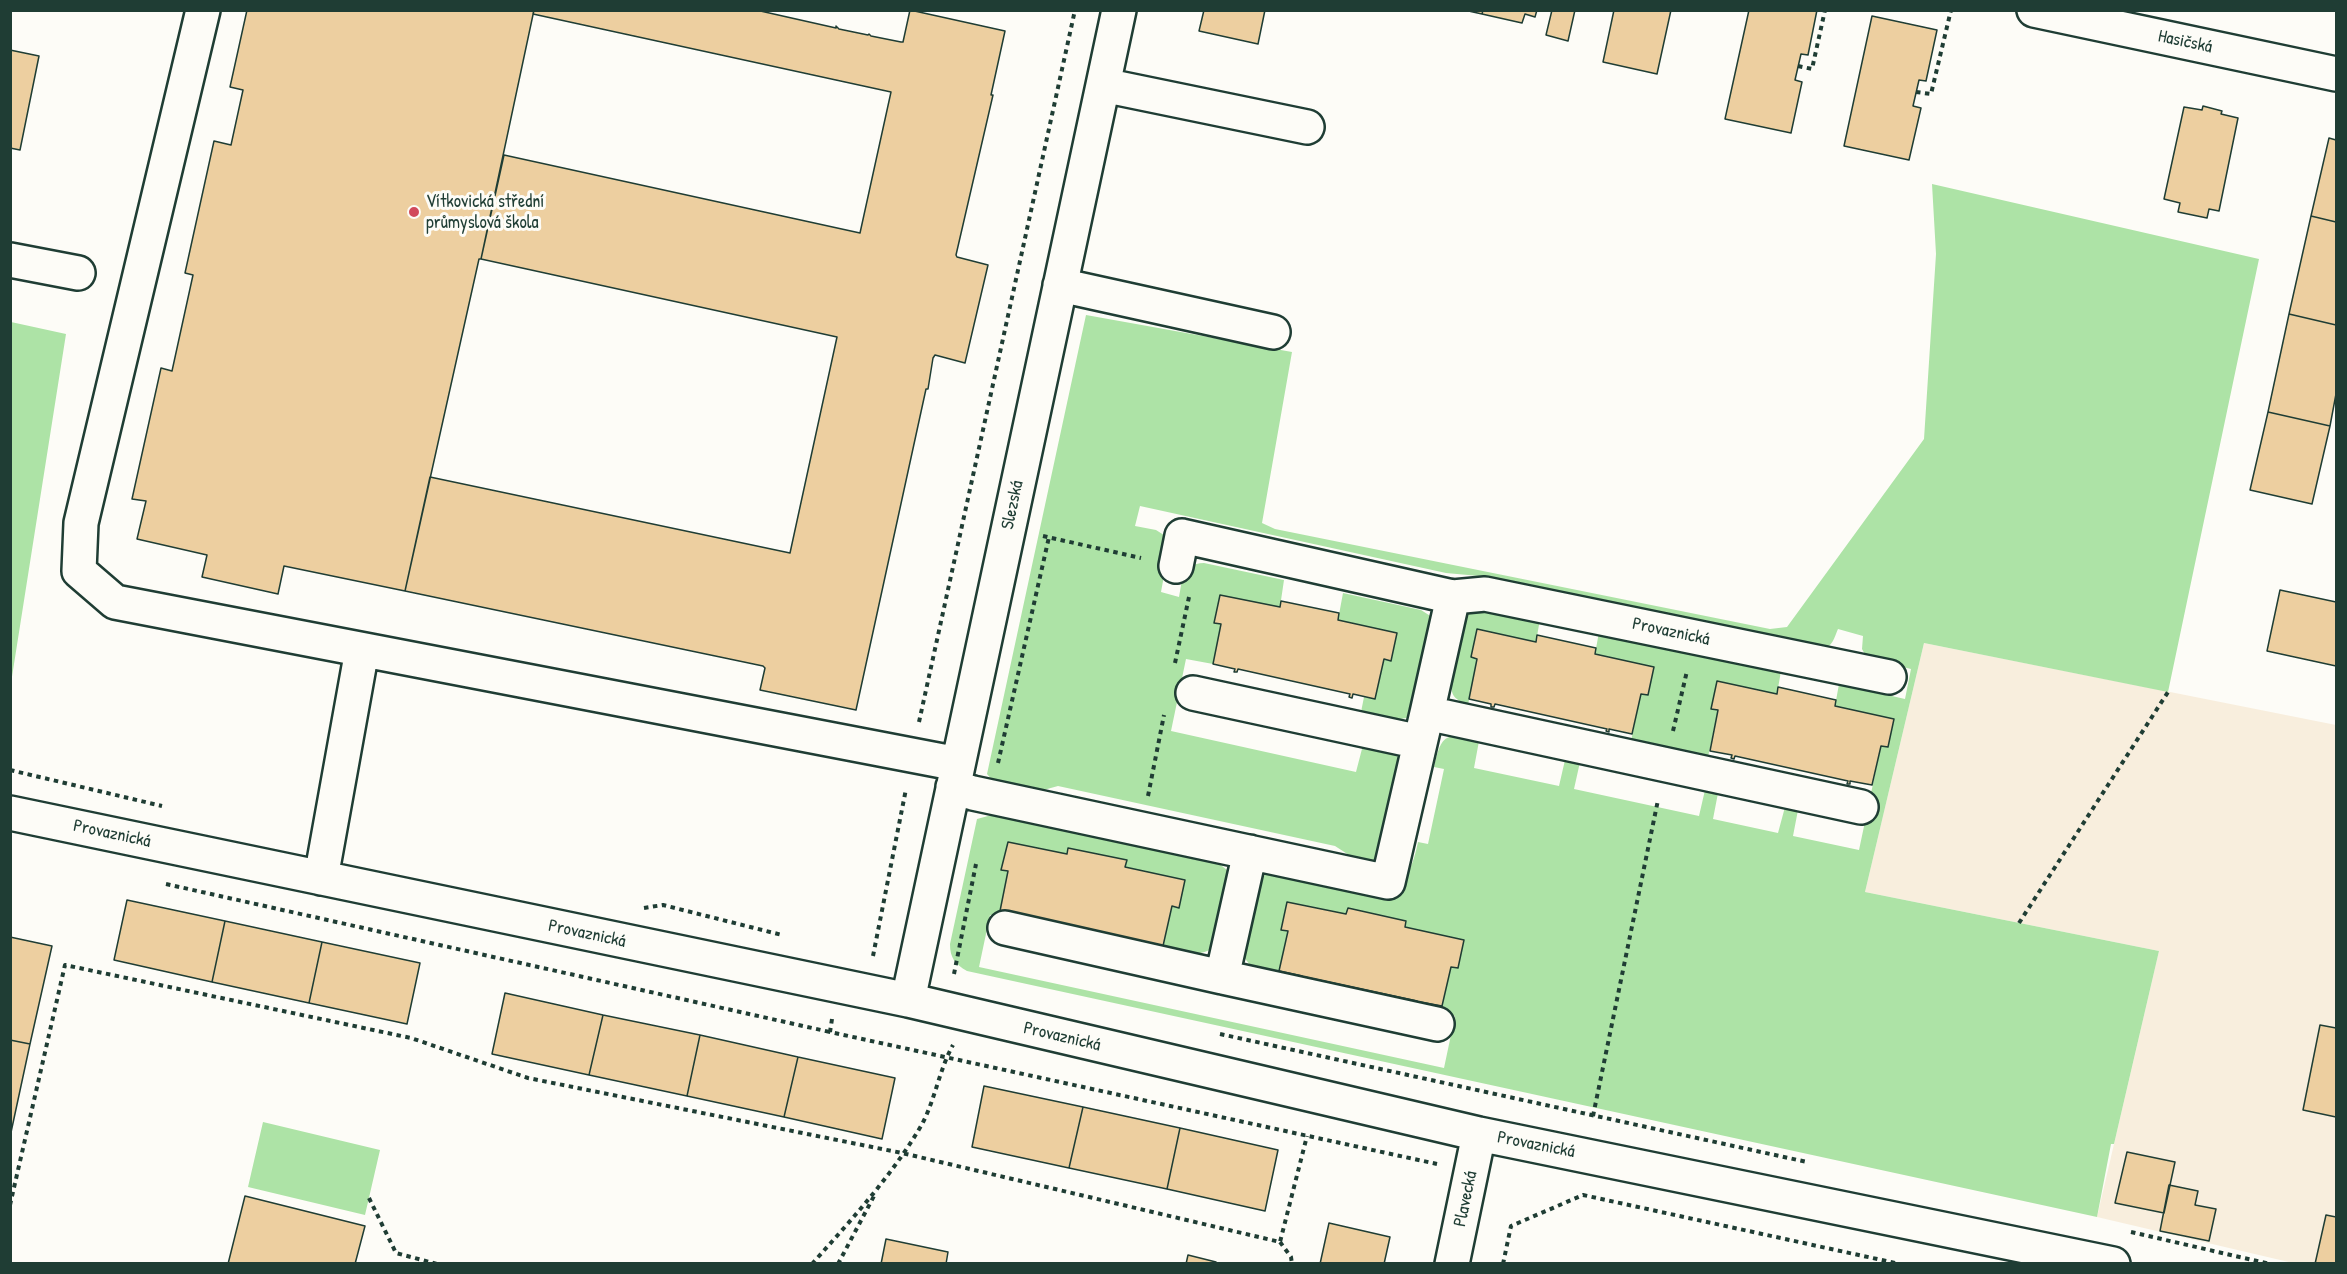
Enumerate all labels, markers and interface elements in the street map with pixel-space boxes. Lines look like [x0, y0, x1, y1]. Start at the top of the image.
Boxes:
street label: Hasičská [2156, 26, 2214, 58]
place label: Vítkovická střední průmyslová škola [426, 191, 544, 234]
marker: Vítkovická střední průmyslová škola [407, 205, 421, 219]
street label: Slezská [997, 479, 1029, 531]
street label: Provaznická [1630, 613, 1712, 651]
street label: Provaznická [71, 815, 153, 853]
street label: Provaznická [546, 915, 628, 953]
street label: Provaznická [1021, 1018, 1103, 1056]
street label: Provaznická [1495, 1127, 1577, 1163]
street label: Plavecká [1450, 1169, 1482, 1229]

